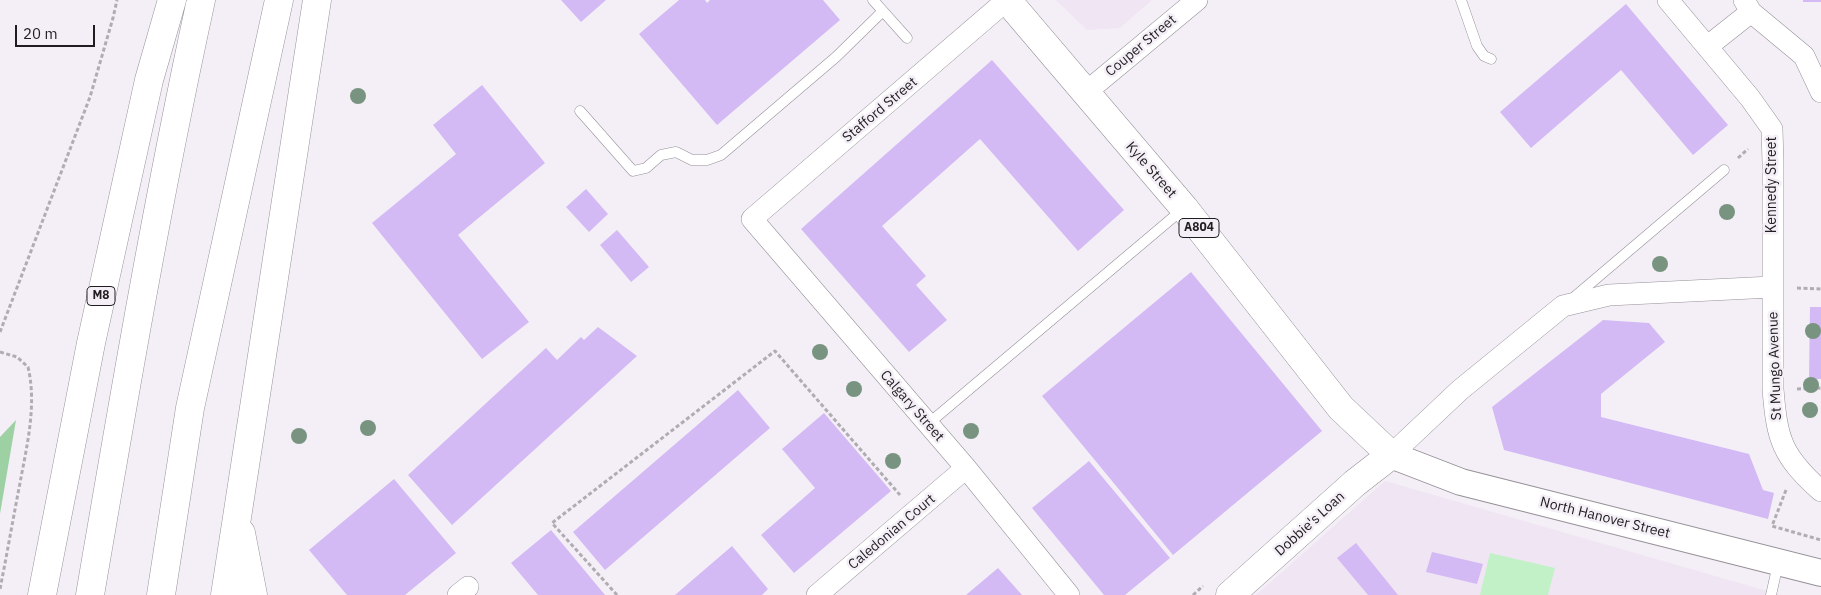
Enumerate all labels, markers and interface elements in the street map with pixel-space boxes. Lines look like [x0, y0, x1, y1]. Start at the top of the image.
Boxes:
street label: Couper Street [1102, 12, 1180, 80]
scale bar [18, 15, 98, 47]
text: 20 m [23, 24, 58, 43]
street label: Stafford Street [839, 74, 921, 146]
street label: Kennedy Street [1764, 137, 1780, 233]
street label: Kyle Street [1122, 138, 1180, 202]
road number: A804 [1179, 218, 1219, 238]
road number: M8 [87, 286, 115, 306]
street label: St Mungo Avenue [1765, 311, 1785, 421]
street label: Calgary Street [877, 367, 947, 445]
street label: Dobbie's Loan [1272, 488, 1348, 560]
street label: Caledonian Court [845, 491, 939, 573]
street label: North Hanover Street [1538, 494, 1672, 542]

